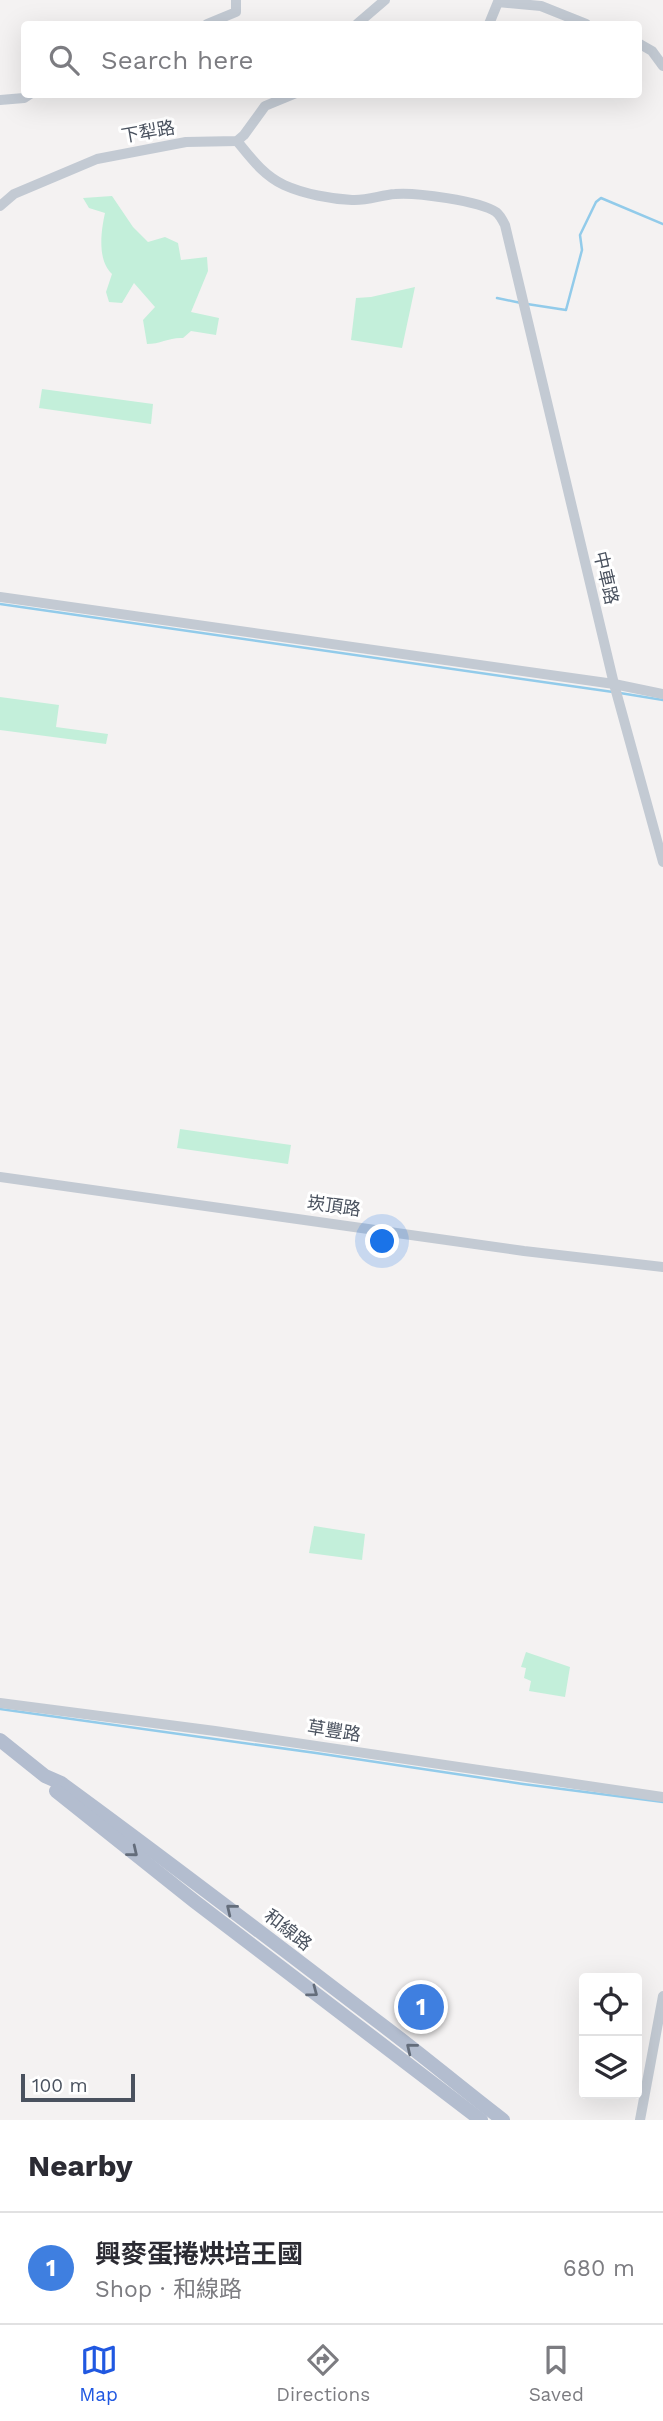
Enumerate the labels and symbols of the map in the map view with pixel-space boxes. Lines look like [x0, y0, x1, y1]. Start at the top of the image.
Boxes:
street label: 下犁路 [120, 116, 176, 147]
street label: 中車路 [590, 549, 623, 607]
street label: 崁頂路 [306, 1191, 362, 1220]
your location [365, 1224, 399, 1258]
street label: 草豐路 [306, 1716, 362, 1745]
one-way arrow [125, 1844, 138, 1857]
one-way arrow [226, 1905, 239, 1917]
street label: 和線路 [261, 1905, 316, 1955]
pin: 1 [398, 1981, 444, 2033]
one-way arrow [305, 1983, 317, 1996]
one-way arrow [406, 2044, 419, 2056]
scale bar [21, 2071, 135, 2103]

